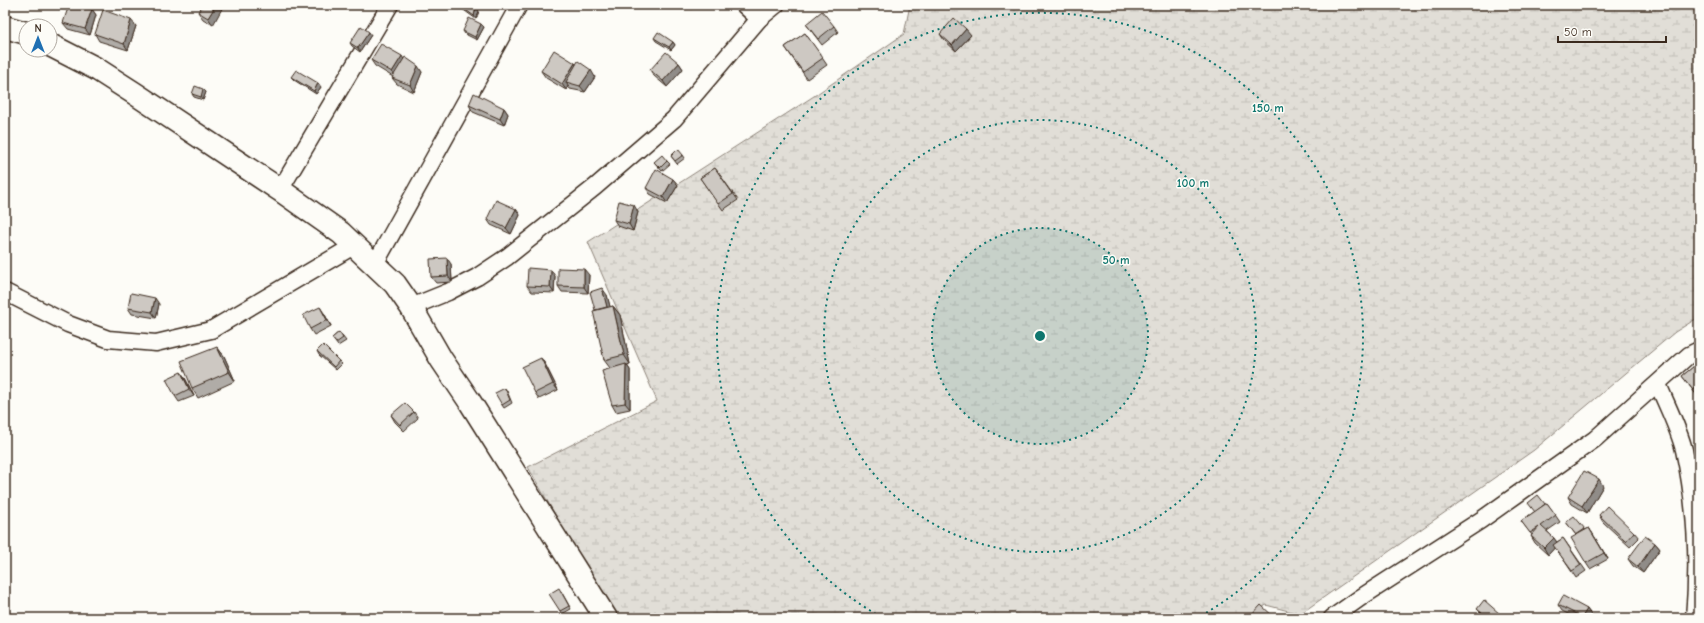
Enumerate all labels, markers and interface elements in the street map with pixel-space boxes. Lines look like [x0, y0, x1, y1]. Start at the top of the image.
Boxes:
north arrow [18, 18, 58, 58]
scale bar [1558, 18, 1666, 44]
text: N [34, 22, 42, 35]
text: 50 m [1564, 25, 1592, 39]
text: 150 m [1252, 101, 1284, 115]
text: 100 m [1177, 176, 1209, 190]
text: 50 m [1102, 253, 1130, 267]
centre of rings [1033, 329, 1047, 343]

